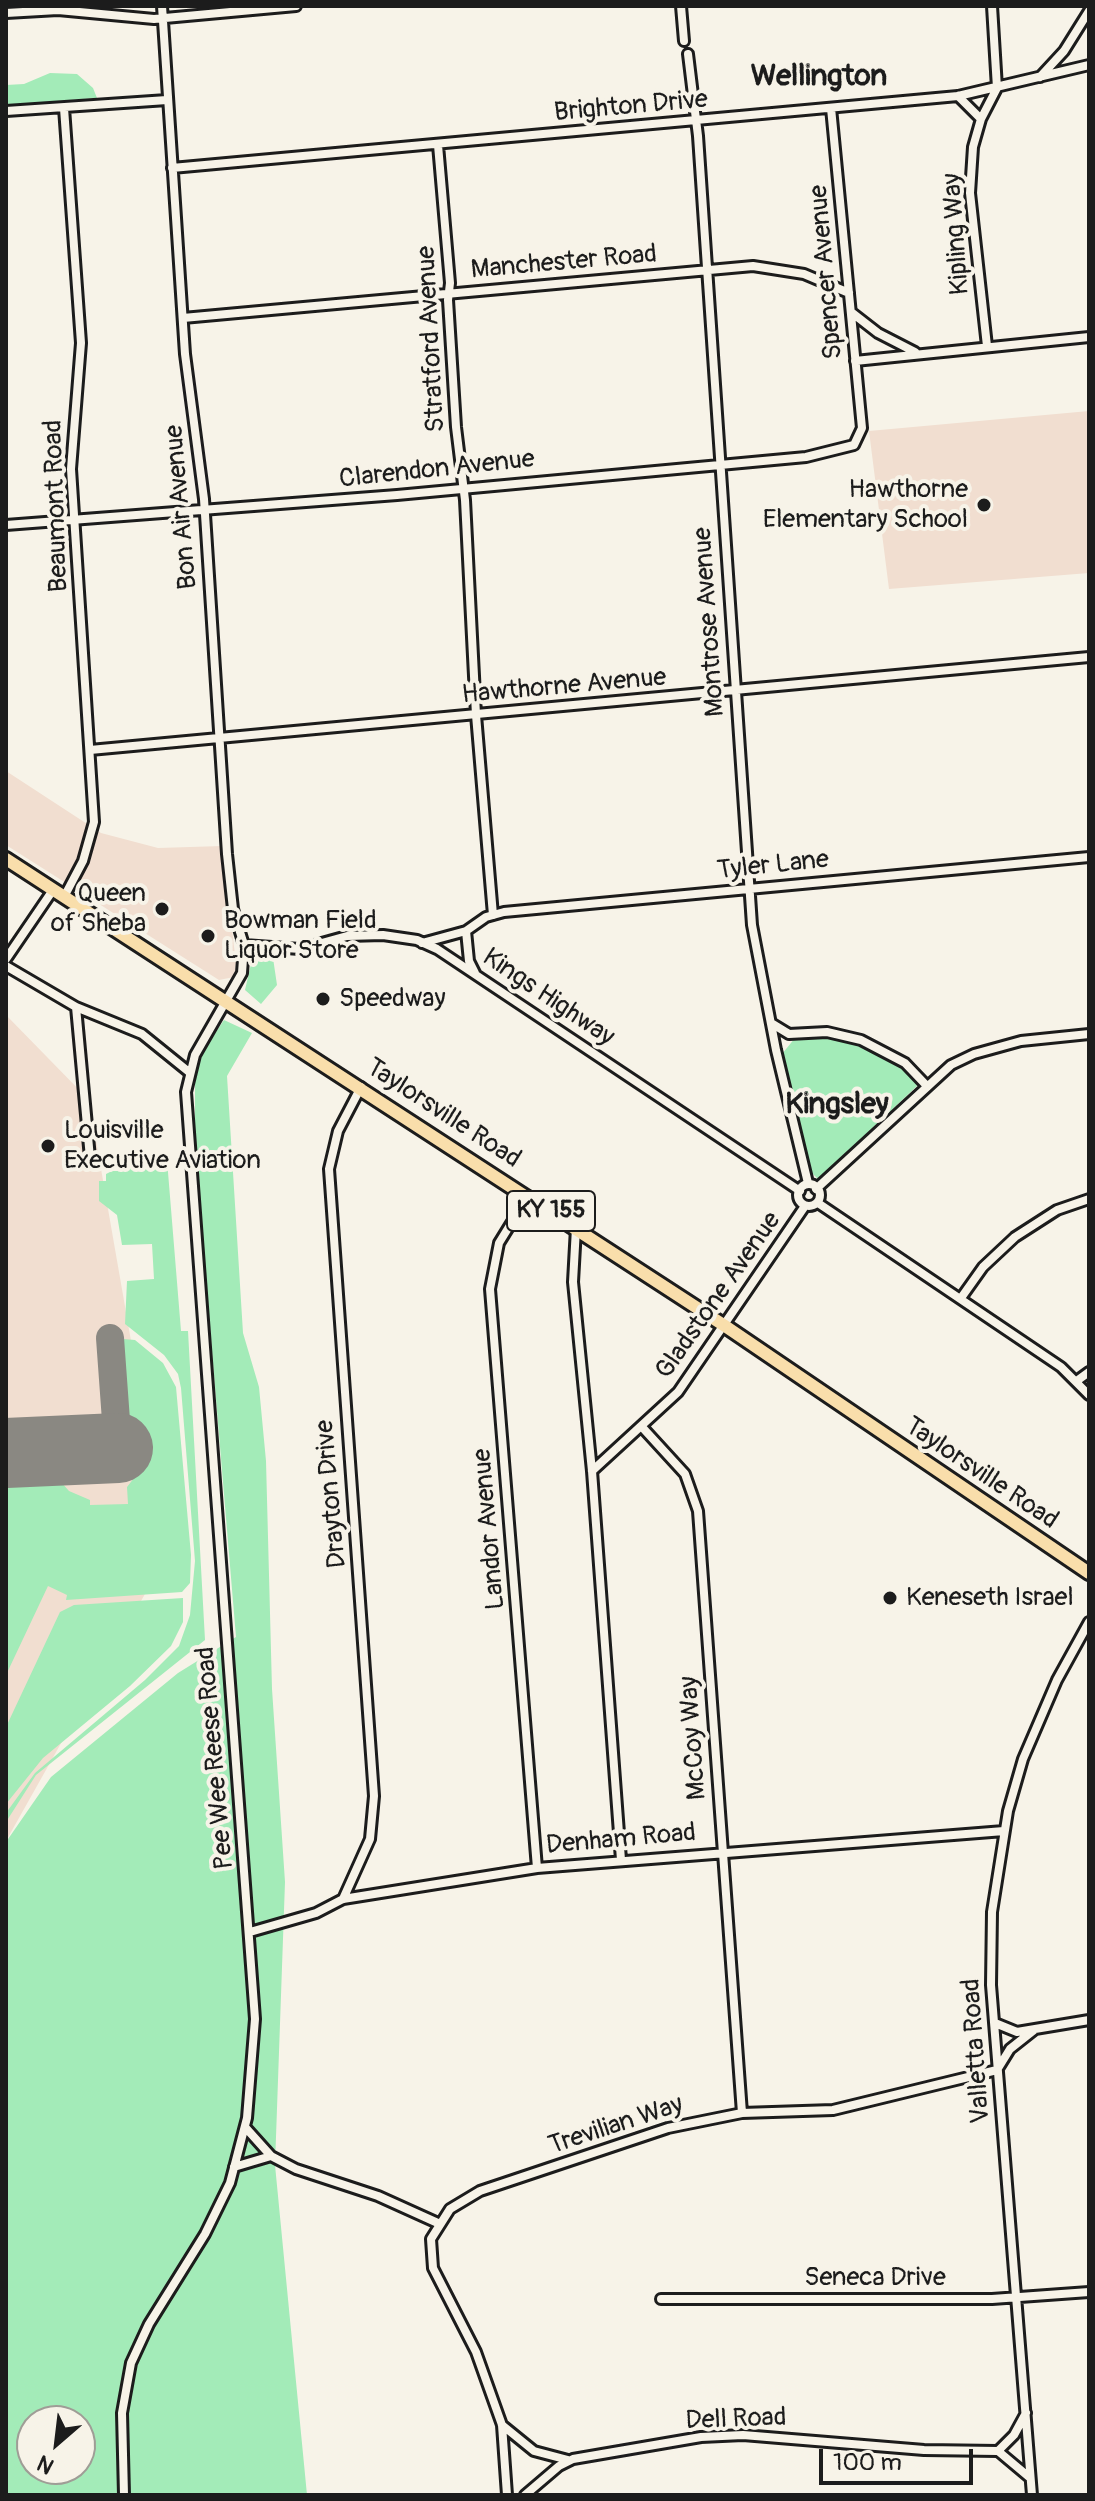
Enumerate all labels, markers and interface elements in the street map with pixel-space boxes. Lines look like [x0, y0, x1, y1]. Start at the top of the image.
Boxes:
district label: Wellington [751, 59, 887, 95]
street label: Brighton Drive [553, 85, 709, 129]
street label: Kipling Way [937, 172, 977, 296]
street label: Spencer Avenue [804, 183, 850, 361]
street label: Manchester Road [470, 239, 658, 287]
street label: Stratford Avenue [412, 245, 452, 433]
street label: Beaumont Road [38, 419, 76, 593]
street label: Bon Air Avenue [159, 423, 205, 591]
street label: Clarendon Avenue [338, 444, 536, 496]
place label: Hawthorne Elementary School [763, 474, 968, 536]
marker: Hawthorne Elementary School [975, 496, 993, 514]
street label: Montrose Avenue [688, 526, 732, 718]
street label: Hawthorne Avenue [460, 663, 668, 711]
street label: Tyler Lane [716, 845, 830, 887]
place label: Queen of Sheba [51, 878, 146, 940]
marker: Queen of Sheba [153, 900, 171, 918]
place label: Bowman Field Liquor Store [224, 905, 377, 966]
marker: Bowman Field Liquor Store [199, 927, 217, 945]
street label: Kings Highway [476, 942, 620, 1054]
place label: Speedway [339, 983, 446, 1015]
marker: Speedway [314, 990, 332, 1008]
street label: Taylorsville Road [360, 1052, 526, 1176]
district label: Kingsley [785, 1087, 889, 1123]
place label: Louisville Executive Aviation [64, 1115, 261, 1176]
marker: Louisville Executive Aviation [39, 1137, 57, 1155]
road number: KY 155 [507, 1191, 595, 1231]
street label: Gladstone Avenue [650, 1206, 788, 1386]
street label: Taylorsville Road [898, 1411, 1064, 1537]
street label: Drayton Drive [310, 1419, 354, 1569]
street label: Landor Avenue [467, 1447, 513, 1611]
place label: Keneseth Israel [906, 1582, 1074, 1614]
marker: Keneseth Israel [881, 1589, 899, 1607]
street label: Pee Wee Reese Road [191, 1645, 241, 1871]
street label: McCoy Way [674, 1675, 714, 1801]
street label: Denham Road [545, 1818, 697, 1862]
street label: Valletta Road [956, 1977, 998, 2125]
street label: Trevilian Way [545, 2090, 687, 2162]
street label: Seneca Drive [804, 2262, 946, 2294]
street label: Dell Road [685, 2403, 787, 2437]
north arrow [16, 2405, 96, 2485]
scale bar [823, 2433, 977, 2483]
text: 100 m [833, 2448, 902, 2477]
text: N [33, 2449, 59, 2480]

